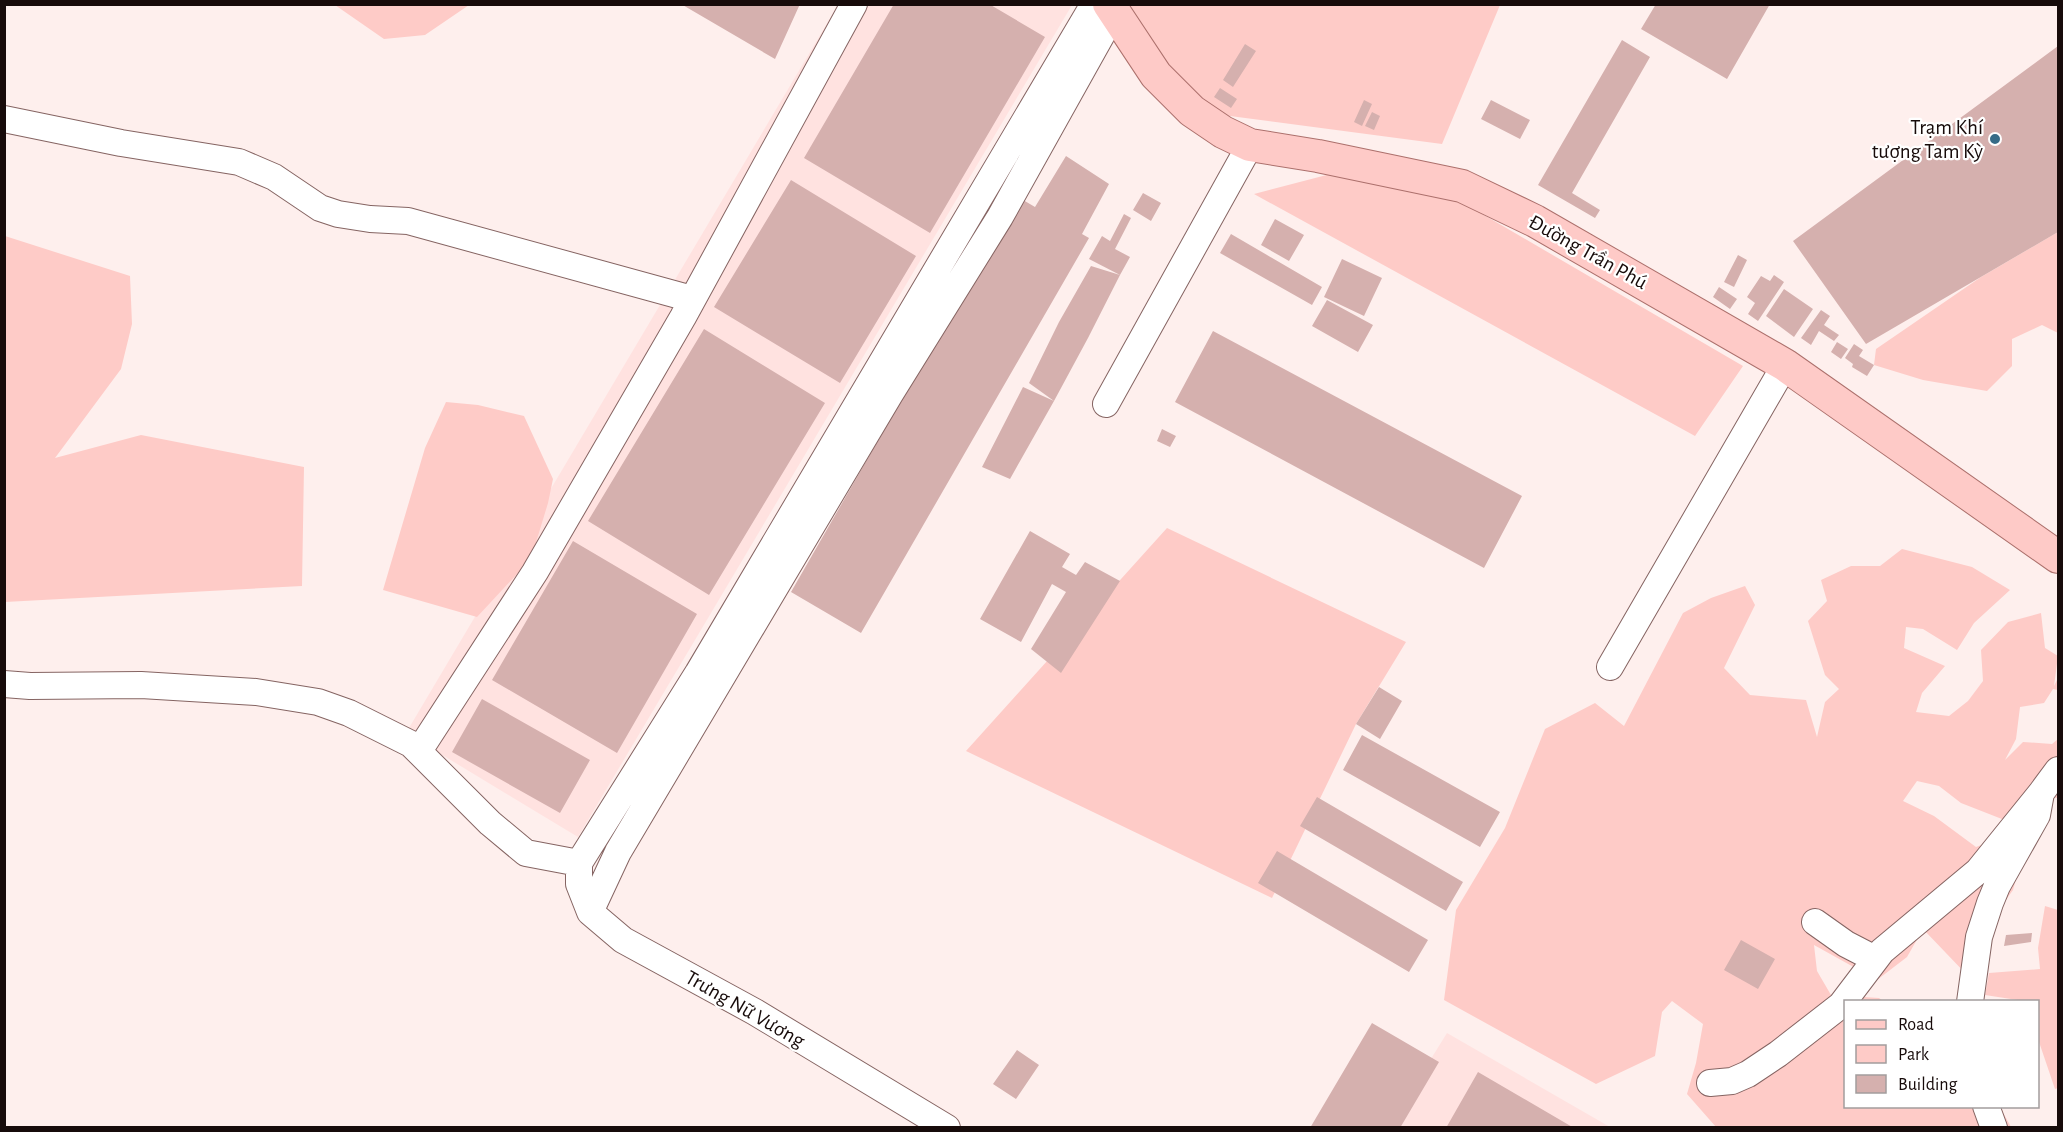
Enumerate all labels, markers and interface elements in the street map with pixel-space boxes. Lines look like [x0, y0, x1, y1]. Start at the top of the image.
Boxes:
place label: Trạm Khí tượng Tam Kỳ [1872, 117, 1984, 162]
marker: Trạm Khí tượng Tam Kỳ [1988, 132, 2002, 146]
street label: Đường Trần Phú [1525, 211, 1651, 293]
street label: Trưng Nữ Vương [682, 966, 809, 1052]
legend [1844, 1000, 2039, 1108]
text: Road [1898, 1016, 1934, 1034]
text: Park [1898, 1046, 1930, 1064]
text: Building [1898, 1076, 1958, 1094]

